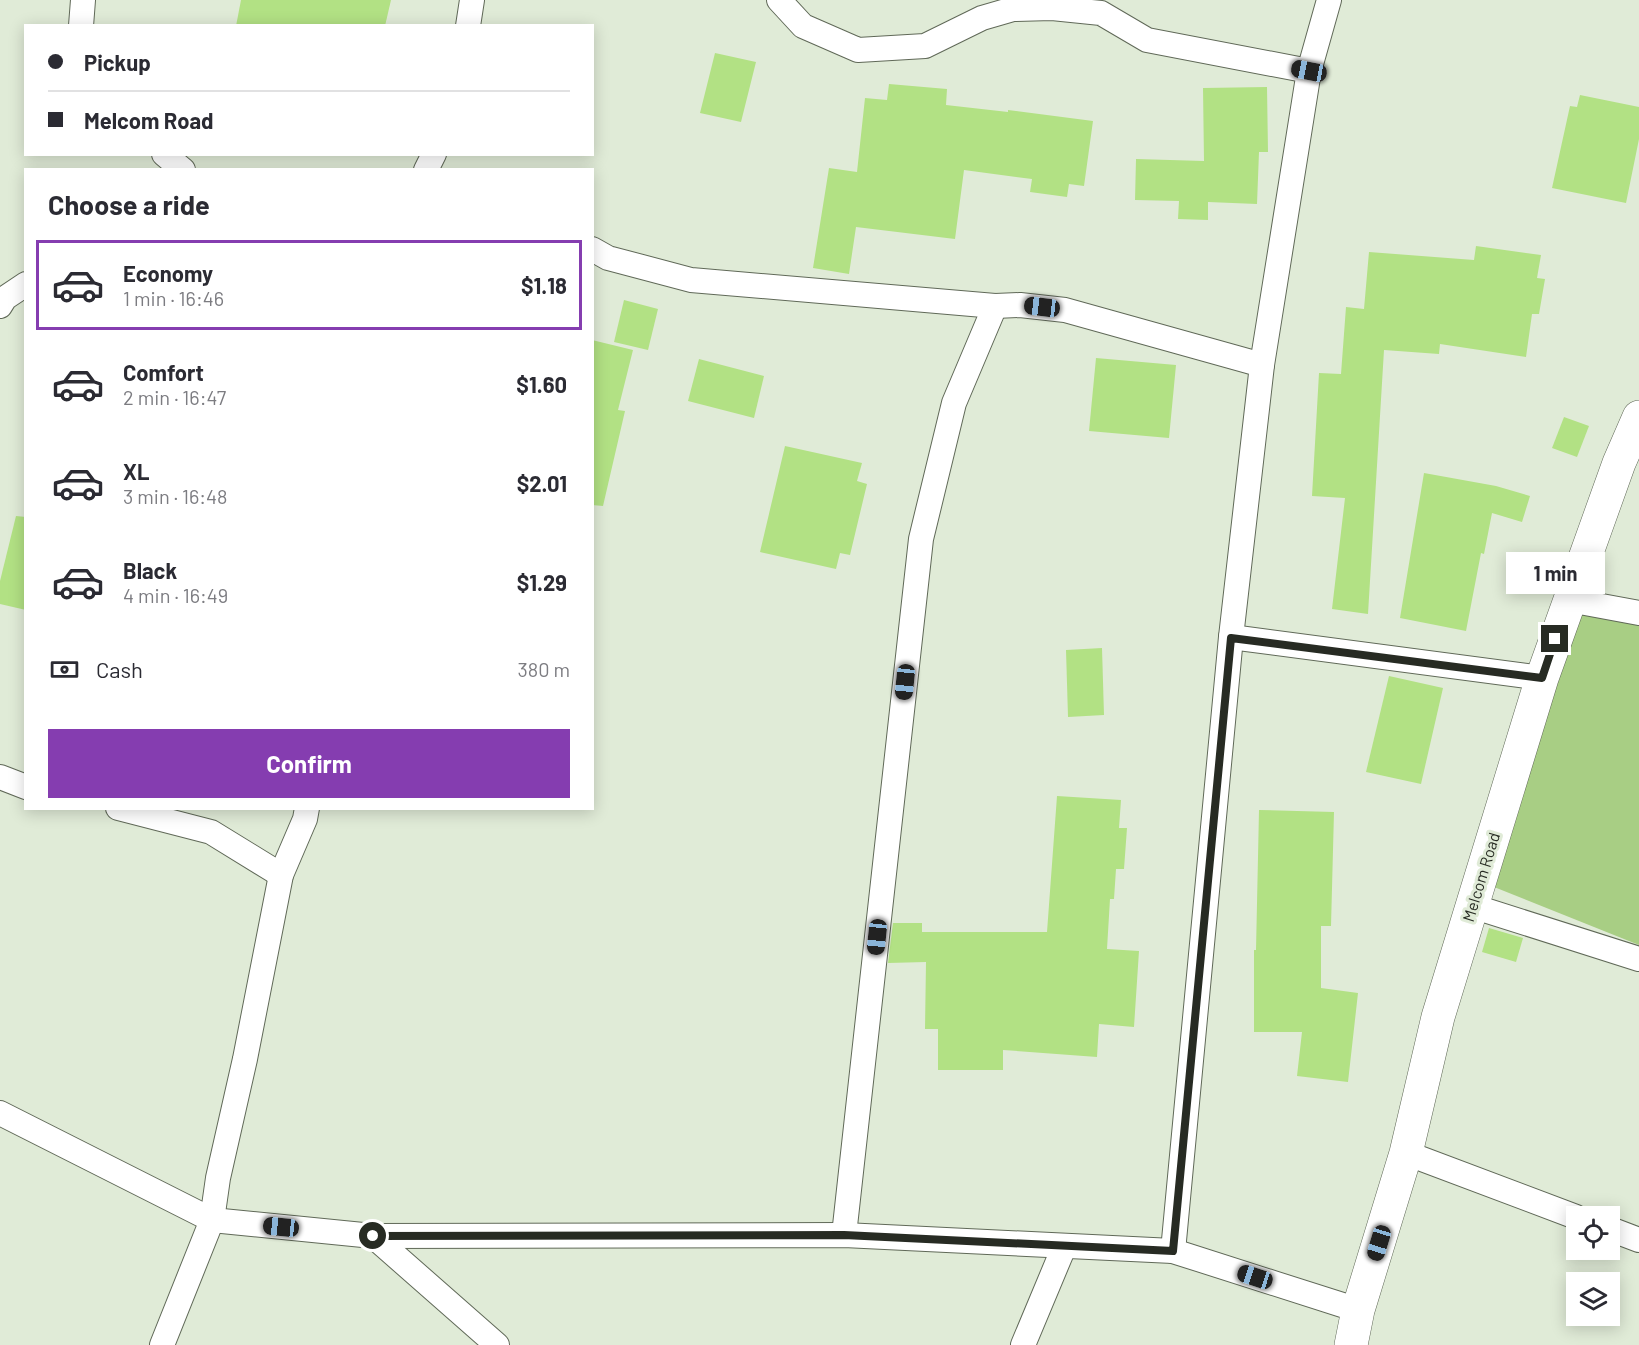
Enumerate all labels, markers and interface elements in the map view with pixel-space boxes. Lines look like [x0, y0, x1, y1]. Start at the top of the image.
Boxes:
text: Pickup [84, 49, 151, 75]
car [1290, 59, 1328, 83]
text: Melcom Road [84, 107, 214, 133]
text: Choose a ride [48, 188, 210, 220]
icon: car [51, 258, 105, 312]
text: Economy [123, 260, 213, 286]
text: $1.18 [521, 272, 567, 298]
text: 1 min · 16:46 [123, 286, 224, 310]
car [1023, 296, 1061, 318]
icon: car [51, 357, 105, 411]
text: Comfort [123, 359, 204, 385]
text: $1.60 [516, 371, 567, 397]
text: 2 min · 16:47 [123, 385, 226, 409]
icon: car [51, 456, 105, 510]
text: XL [123, 458, 149, 484]
text: $2.01 [517, 470, 567, 496]
text: 3 min · 16:48 [123, 484, 227, 508]
callout: 1 min [1506, 552, 1604, 594]
icon: car [51, 555, 105, 609]
text: Black [123, 557, 177, 583]
text: 1 min [1534, 561, 1577, 585]
text: $1.29 [517, 569, 567, 595]
text: 4 min · 16:49 [123, 583, 228, 607]
route end [1541, 625, 1568, 652]
icon: cash [48, 653, 81, 686]
text: Cash [96, 656, 143, 682]
text: 380 m [517, 657, 570, 681]
car [894, 663, 916, 701]
button: Confirm [48, 729, 570, 798]
street label: Melcom Road [1458, 830, 1503, 924]
car [866, 918, 888, 956]
map controls [1566, 1206, 1620, 1326]
button: locate [1566, 1206, 1620, 1260]
car [262, 1216, 300, 1238]
route start [359, 1222, 386, 1249]
car [1365, 1223, 1393, 1263]
car [1235, 1263, 1275, 1291]
button: layers [1566, 1272, 1620, 1326]

